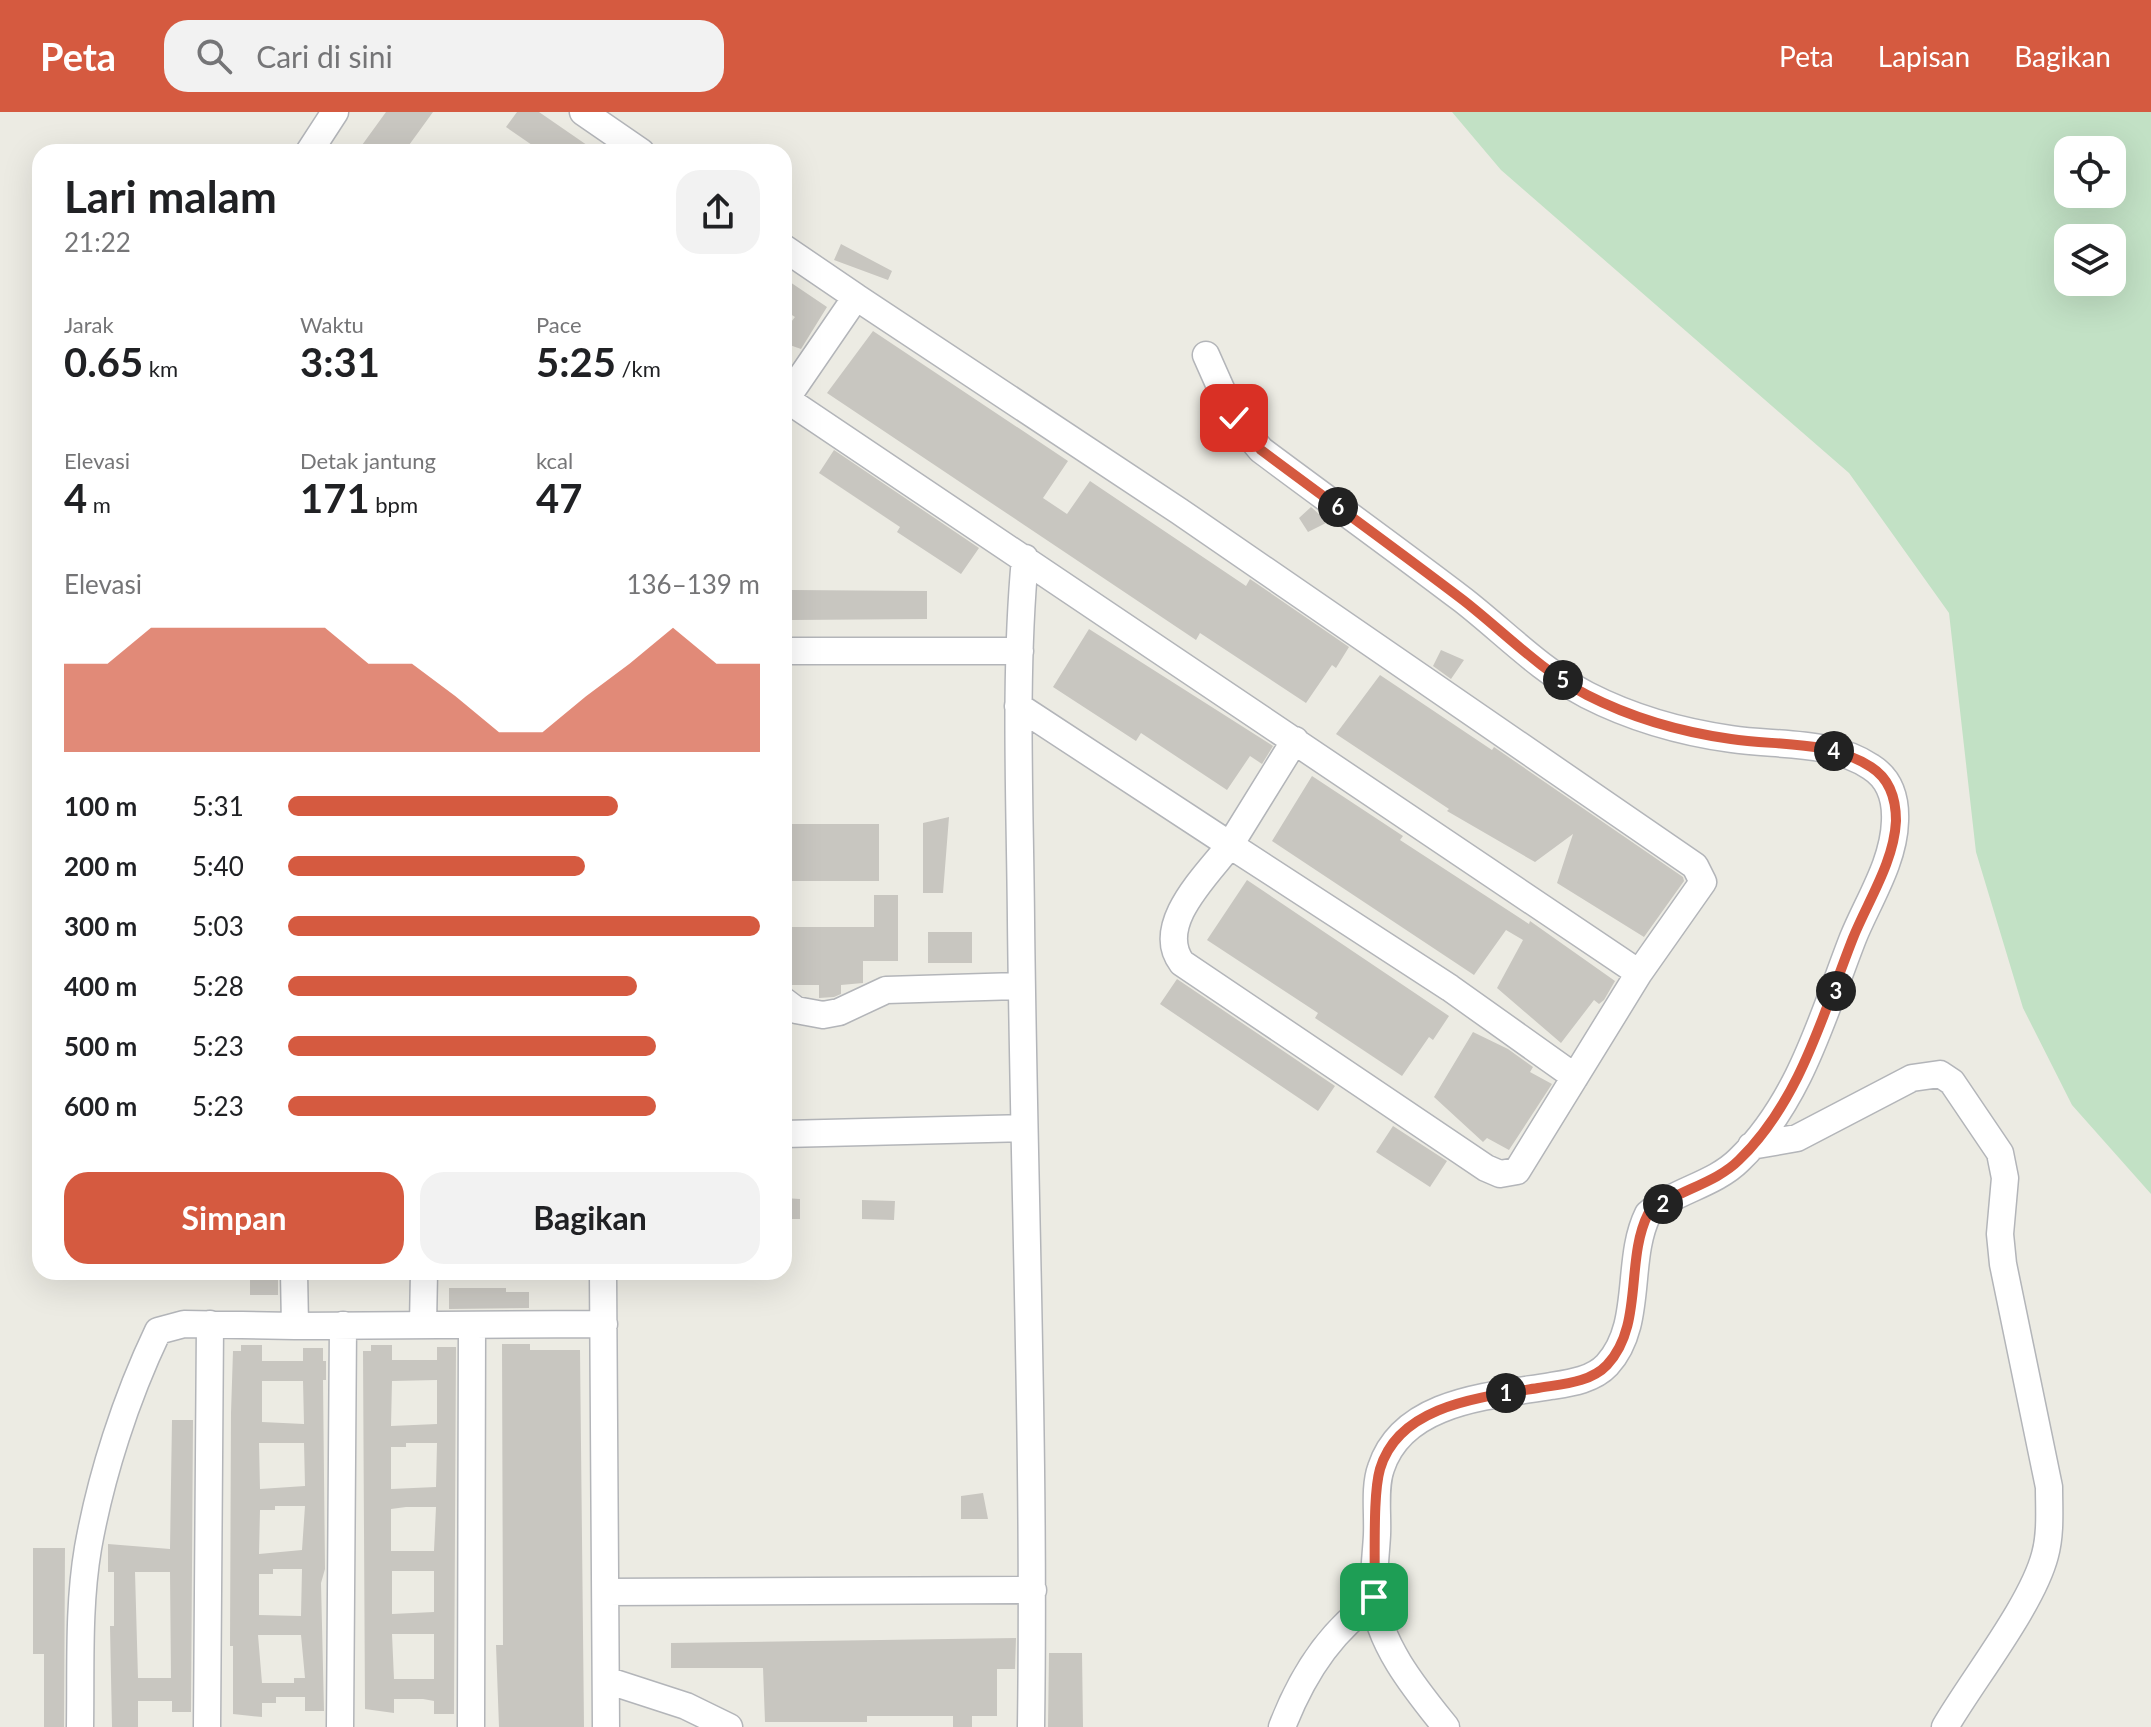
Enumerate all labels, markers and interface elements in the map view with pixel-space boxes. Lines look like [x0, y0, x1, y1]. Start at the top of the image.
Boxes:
search box [164, 20, 724, 92]
text: Peta [40, 33, 116, 79]
icon: search [192, 34, 236, 78]
text: Cari di sini [256, 38, 393, 74]
text: Peta [1779, 39, 1834, 73]
text: Lapisan [1878, 39, 1970, 73]
text: Bagikan [2014, 39, 2111, 73]
map controls [2054, 136, 2126, 296]
button: locate [2054, 136, 2126, 208]
text: Lari malam [64, 170, 277, 222]
button: share [676, 170, 760, 254]
button: layers [2054, 224, 2126, 296]
text: 21:22 [64, 226, 131, 258]
text: Jarak [64, 311, 114, 338]
text: Waktu [300, 311, 364, 338]
text: Pace [536, 311, 582, 338]
text: 0.65 [64, 338, 143, 386]
text: 3:31 [300, 338, 380, 386]
text: 5:25 [536, 338, 616, 386]
text: km [143, 355, 178, 382]
text: /km [616, 355, 661, 382]
pin [1200, 384, 1268, 452]
icon: check [1212, 396, 1256, 440]
text: Elevasi [64, 447, 130, 474]
text: Detak jantung [300, 447, 436, 474]
text: kcal [536, 447, 573, 474]
text: 4 [64, 474, 87, 522]
text: 171 [300, 474, 370, 522]
text: 47 [536, 474, 582, 522]
pin: 6 [1318, 487, 1358, 527]
text: m [87, 491, 111, 518]
text: bpm [370, 491, 418, 518]
text: 6 [1332, 493, 1344, 520]
text: Elevasi [64, 568, 142, 600]
text: 136–139 m [626, 568, 760, 600]
pin: 5 [1543, 660, 1583, 700]
text: 5 [1557, 666, 1569, 693]
pin: 4 [1814, 731, 1854, 771]
text: 4 [1828, 737, 1840, 764]
text: 100 m [64, 790, 137, 822]
text: 5:31 [192, 790, 244, 822]
text: 200 m [64, 850, 137, 882]
text: 5:40 [192, 850, 244, 882]
text: 300 m [64, 910, 137, 942]
text: 5:03 [192, 910, 244, 942]
text: 400 m [64, 970, 137, 1002]
text: 5:28 [192, 970, 244, 1002]
pin: 3 [1816, 971, 1856, 1011]
text: 3 [1830, 977, 1842, 1004]
text: 500 m [64, 1030, 137, 1062]
text: 5:23 [192, 1030, 244, 1062]
text: 600 m [64, 1090, 137, 1122]
text: 5:23 [192, 1090, 244, 1122]
button: Simpan [64, 1172, 404, 1264]
button: Bagikan [420, 1172, 760, 1264]
pin: 2 [1643, 1184, 1683, 1224]
text: 2 [1657, 1190, 1669, 1217]
pin: 1 [1486, 1373, 1526, 1413]
text: 1 [1500, 1379, 1512, 1406]
pin [1340, 1563, 1408, 1631]
icon: arrive [1352, 1575, 1396, 1619]

